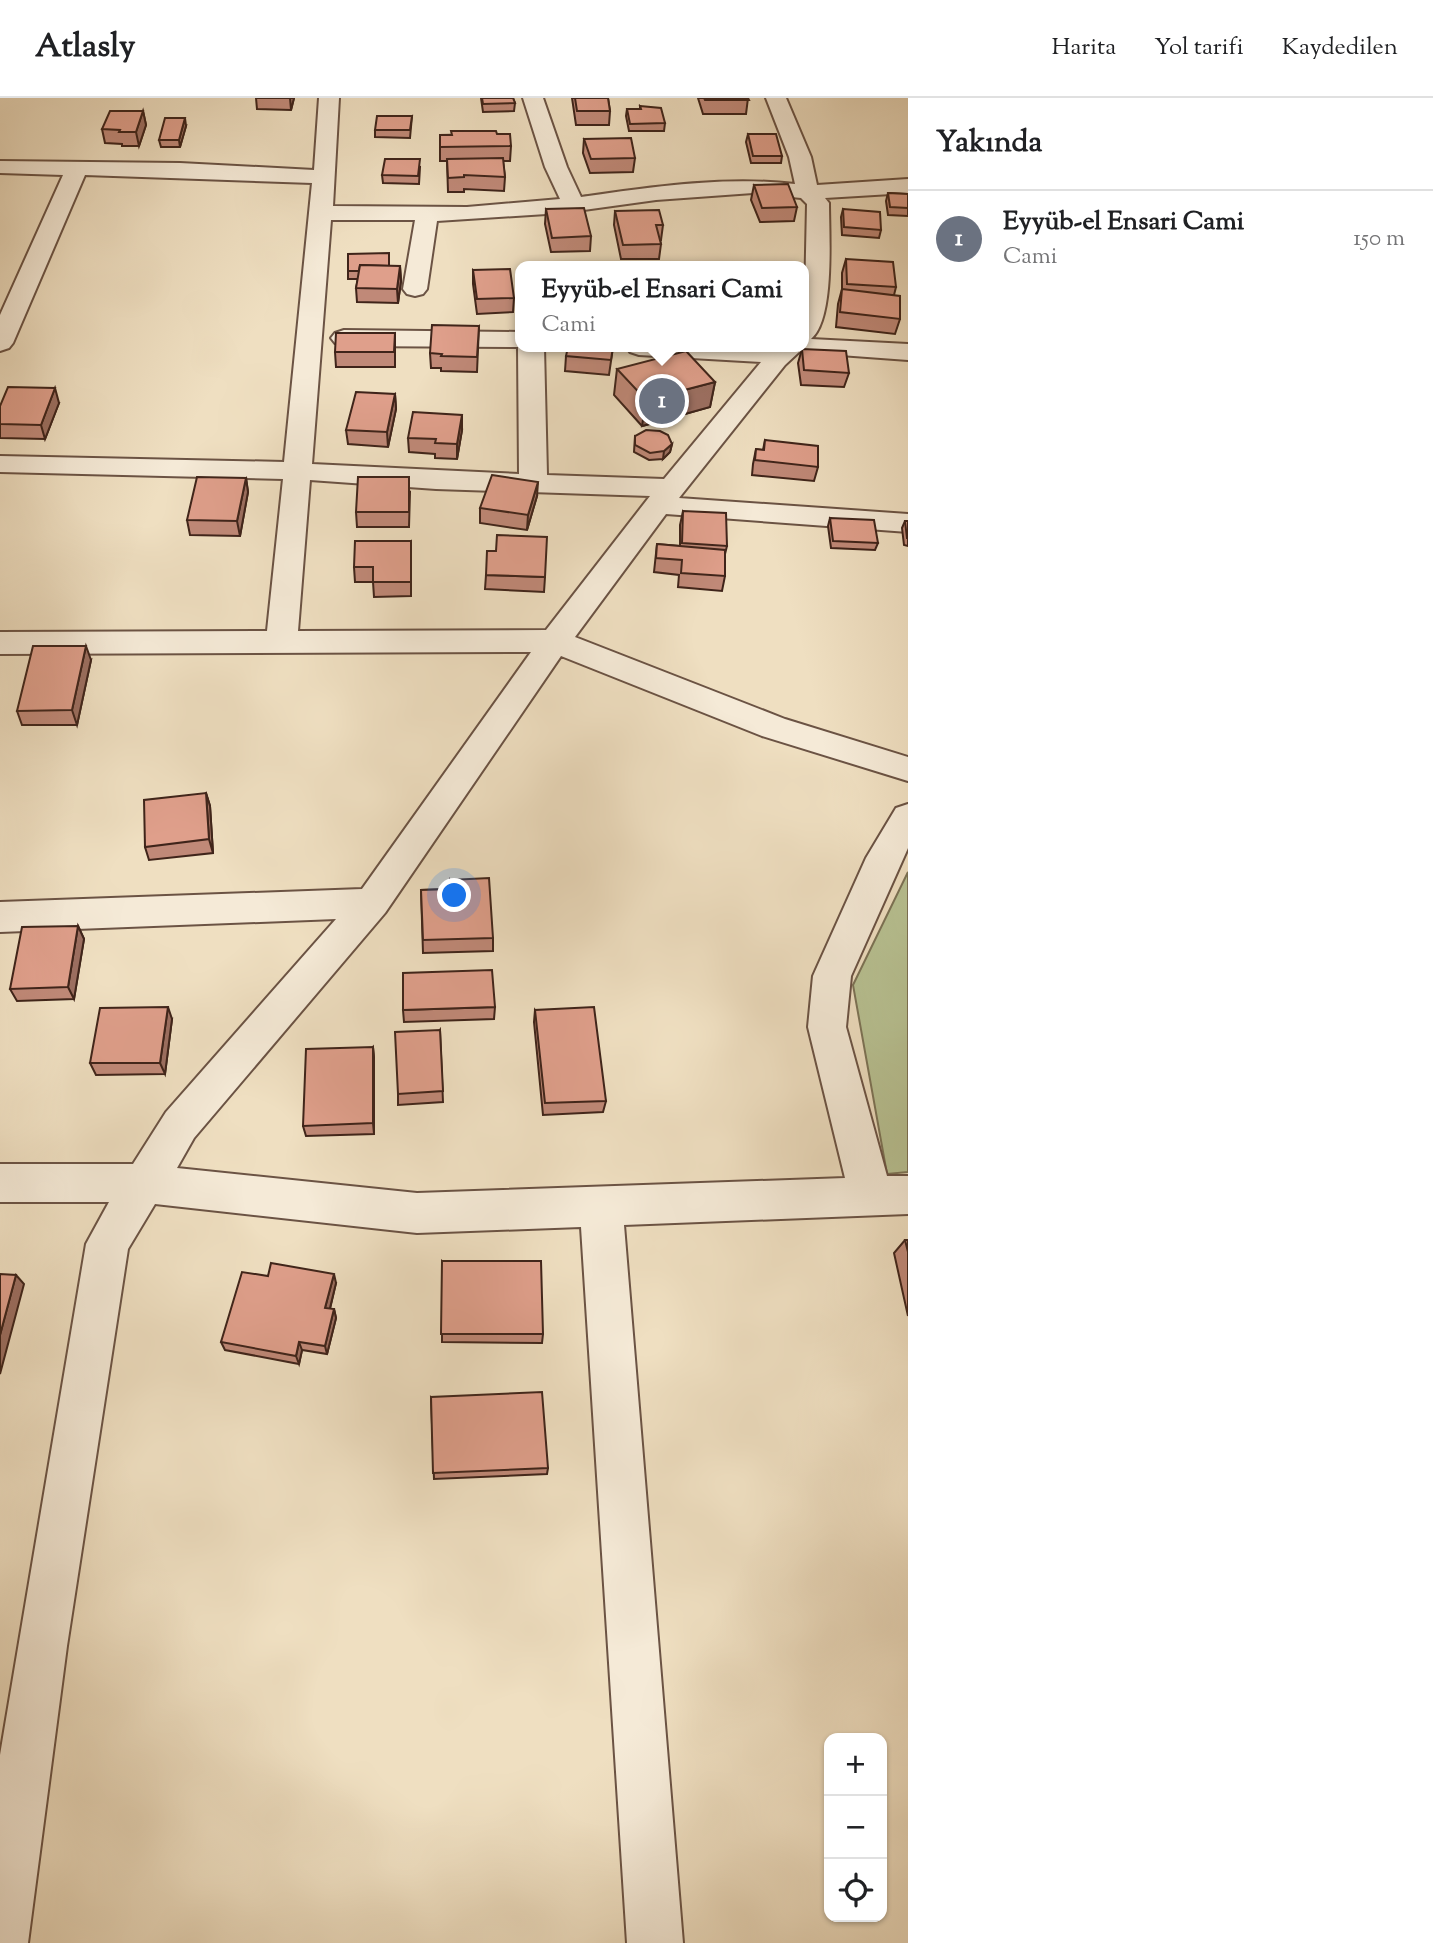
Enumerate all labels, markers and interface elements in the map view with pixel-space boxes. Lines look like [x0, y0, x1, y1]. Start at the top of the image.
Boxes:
text: Atlasly [35, 24, 135, 72]
text: Harita [1052, 31, 1116, 65]
text: Yol tarifi [1154, 31, 1244, 65]
text: Kaydedilen [1282, 31, 1398, 65]
text: Yakında [936, 122, 1042, 165]
text: Eyyüb-el Ensari Cami [1003, 204, 1244, 241]
text: 1 [955, 223, 963, 256]
text: 150 m [1353, 223, 1405, 256]
text: Cami [1003, 241, 1057, 274]
popup [515, 261, 809, 352]
text: Eyyüb-el Ensari Cami [541, 272, 783, 309]
text: Cami [541, 309, 596, 342]
pin: 1 [639, 375, 685, 427]
your location [437, 878, 471, 912]
map controls [824, 1733, 887, 1922]
button: + [824, 1733, 887, 1796]
button: − [824, 1796, 887, 1859]
button: locate [824, 1859, 887, 1922]

